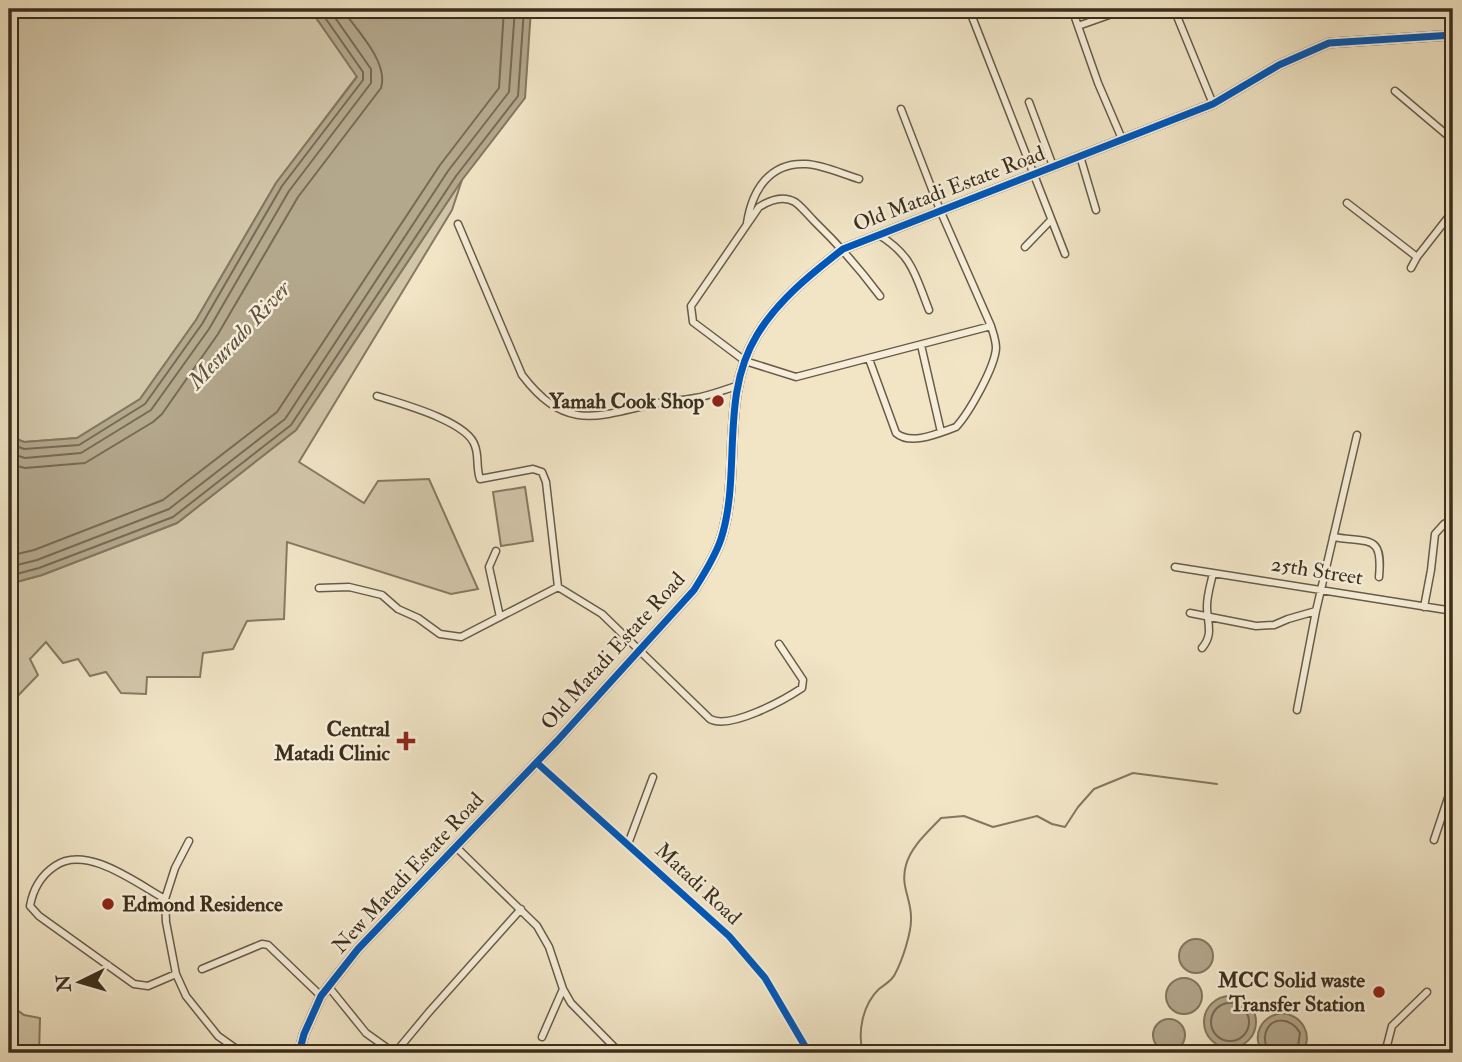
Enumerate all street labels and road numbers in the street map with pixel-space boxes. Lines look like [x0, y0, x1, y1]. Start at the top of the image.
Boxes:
street label: Old Matadi Estate Road [849, 140, 1049, 238]
street label: 25th Street [1269, 550, 1365, 592]
street label: Old Matadi Estate Road [535, 566, 691, 736]
street label: New Matadi Estate Road [326, 786, 490, 959]
street label: Matadi Road [649, 837, 747, 931]

